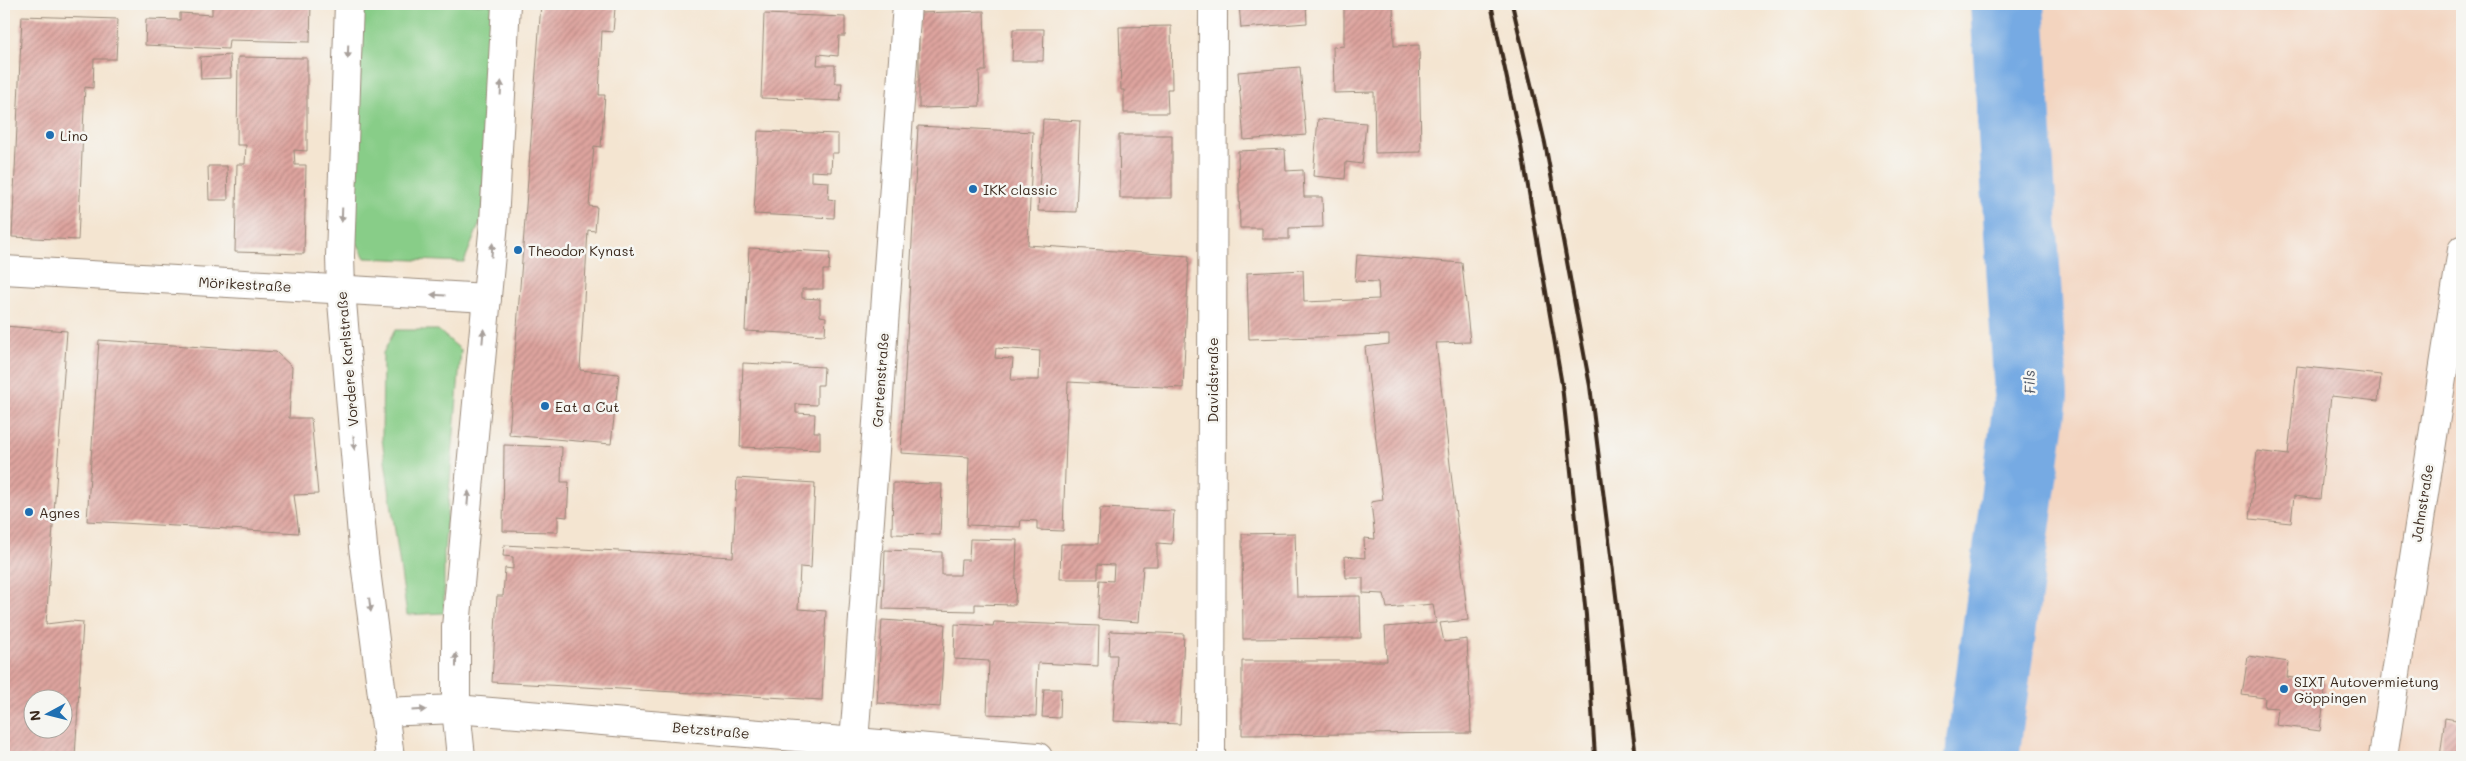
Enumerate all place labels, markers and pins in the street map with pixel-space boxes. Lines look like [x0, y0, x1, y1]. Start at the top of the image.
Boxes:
place label: Lino [60, 126, 88, 145]
marker: Lino [44, 129, 56, 141]
place label: IKK classic [983, 180, 1057, 199]
marker: IKK classic [967, 183, 979, 195]
place label: Theodor Kynast [528, 241, 635, 260]
marker: Theodor Kynast [512, 244, 524, 256]
place label: Eat a Cut [555, 397, 619, 416]
marker: Eat a Cut [539, 400, 551, 412]
place label: Agnes [39, 503, 80, 522]
marker: Agnes [23, 506, 35, 518]
place label: SIXT Autovermietung Göppingen [2294, 672, 2438, 707]
marker: SIXT Autovermietung Göppingen [2278, 683, 2290, 695]

